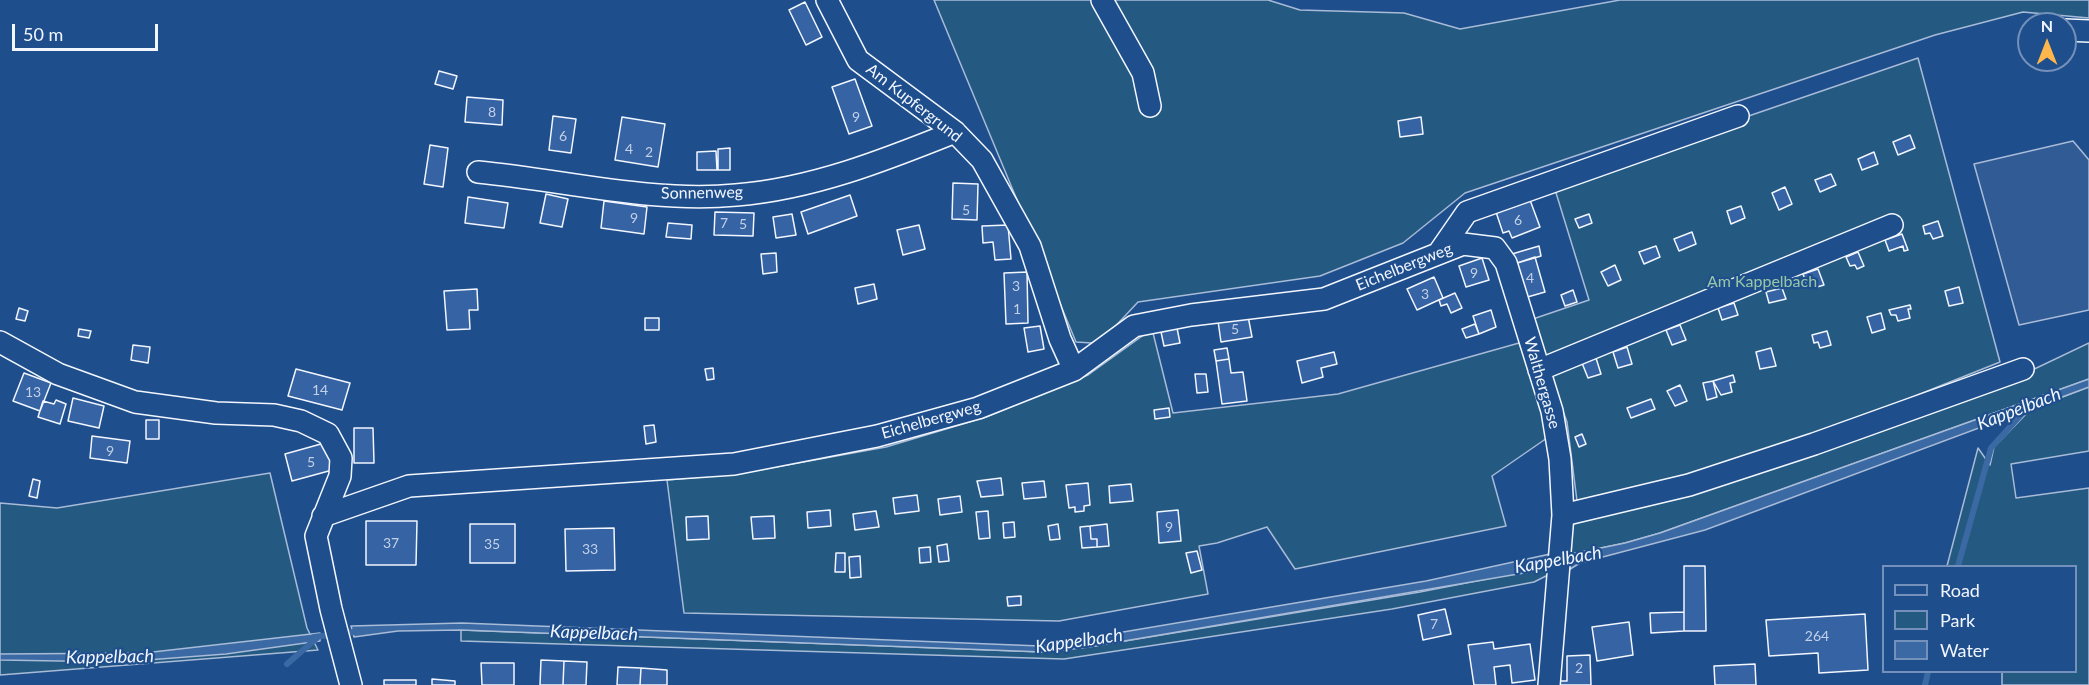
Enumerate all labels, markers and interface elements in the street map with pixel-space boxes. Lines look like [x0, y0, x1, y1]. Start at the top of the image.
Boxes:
scale bar [15, 12, 160, 50]
north arrow [2017, 12, 2077, 72]
text: N [2041, 16, 2053, 35]
text: 50 m [23, 23, 63, 45]
street label: Am Kupfergrund [862, 60, 966, 146]
house number: 8 [488, 104, 496, 120]
house number: 9 [852, 109, 860, 125]
house number: 6 [559, 128, 567, 144]
house number: 4 [625, 141, 633, 157]
house number: 2 [645, 144, 653, 160]
street label: Sonnenweg [661, 183, 743, 203]
house number: 5 [962, 202, 970, 218]
house number: 9 [630, 210, 638, 226]
house number: 6 [1514, 212, 1522, 228]
house number: 7 [720, 215, 728, 231]
house number: 5 [739, 216, 747, 232]
street label: Eichelbergweg [1353, 239, 1455, 295]
house number: 9 [1470, 265, 1478, 281]
house number: 4 [1526, 270, 1534, 286]
park label: Am Kappelbach [1707, 272, 1817, 292]
house number: 3 [1012, 278, 1020, 294]
house number: 3 [1421, 286, 1429, 302]
house number: 1 [1013, 301, 1021, 317]
house number: 5 [1231, 321, 1239, 337]
street label: Walthergasse [1520, 335, 1564, 431]
house number: 14 [312, 382, 328, 398]
water label: Kappelbach [1974, 383, 2064, 435]
house number: 13 [25, 384, 41, 400]
street label: Eichelbergweg [879, 397, 983, 443]
house number: 9 [106, 443, 114, 459]
house number: 5 [307, 454, 315, 470]
house number: 9 [1165, 519, 1173, 535]
house number: 37 [383, 535, 399, 551]
house number: 35 [484, 536, 500, 552]
house number: 33 [582, 541, 598, 557]
water label: Kappelbach [1513, 542, 1603, 578]
legend [1882, 565, 2077, 673]
text: Road [1940, 579, 1980, 601]
text: Park [1940, 609, 1975, 631]
house number: 7 [1430, 616, 1438, 632]
water label: Kappelbach [550, 621, 638, 645]
water label: Kappelbach [1034, 624, 1124, 658]
house number: 264 [1805, 628, 1829, 644]
text: Water [1940, 639, 1989, 661]
water label: Kappelbach [66, 645, 154, 669]
house number: 2 [1575, 660, 1583, 676]

